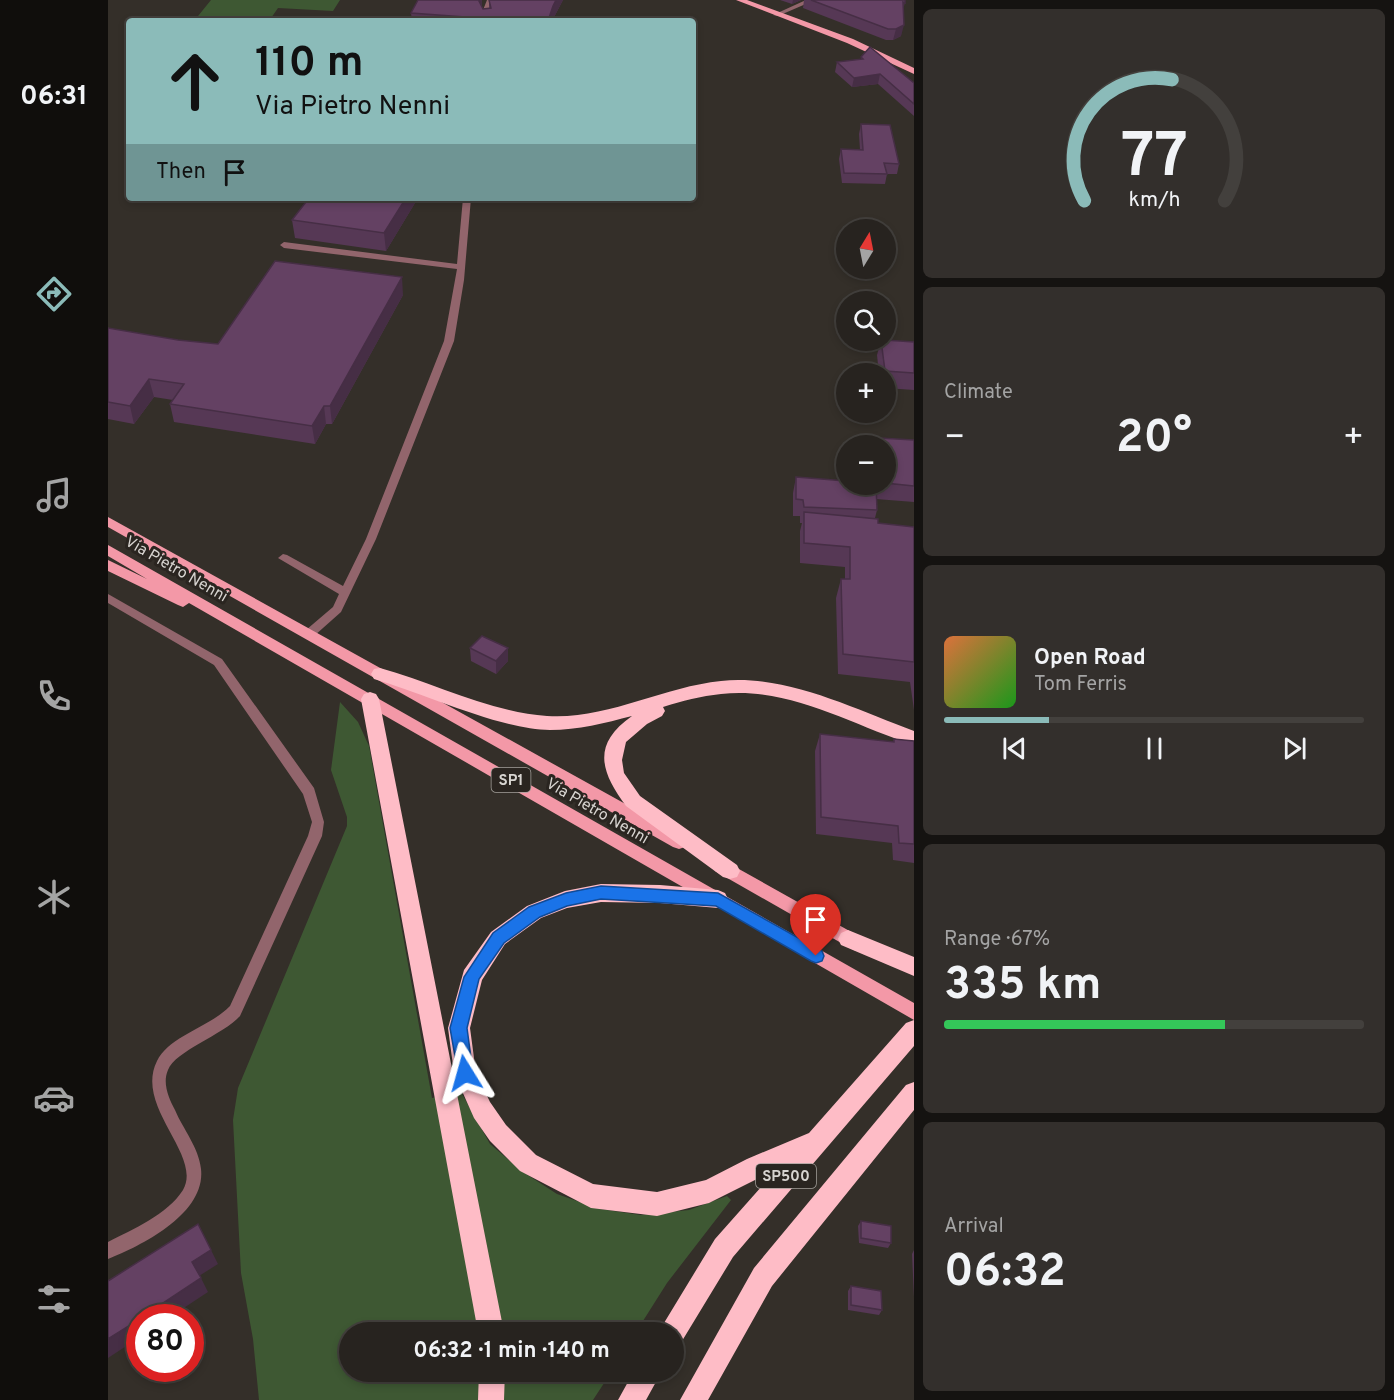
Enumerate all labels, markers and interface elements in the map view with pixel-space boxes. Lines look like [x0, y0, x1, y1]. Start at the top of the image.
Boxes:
text: 110 m [255, 38, 364, 91]
icon: ahead [156, 42, 234, 120]
text: 06:31 [20, 80, 88, 114]
text: Via Pietro Nenni [255, 90, 450, 124]
text: 77 [1121, 120, 1187, 199]
icon: arrive [218, 156, 251, 189]
text: Then [156, 159, 206, 186]
text: km/h [1128, 187, 1180, 214]
north arrow [836, 219, 896, 279]
map controls [836, 219, 896, 495]
icon: directions [33, 273, 75, 315]
button: search [836, 291, 896, 351]
button: + [836, 363, 896, 423]
text: Climate [944, 380, 1013, 406]
text: 20° [1116, 411, 1192, 468]
text: − [944, 418, 965, 460]
text: + [1343, 418, 1364, 460]
button: − [836, 435, 896, 495]
icon: music [33, 474, 75, 516]
street label: Via Pietro Nenni [121, 532, 231, 607]
text: Open Road [1034, 645, 1146, 672]
text: Tom Ferris [1034, 672, 1127, 698]
icon: phone [33, 675, 75, 717]
icon: previous [998, 732, 1031, 765]
icon: pause [1138, 732, 1171, 765]
icon: next [1278, 732, 1311, 765]
road number: SP1 [492, 768, 530, 792]
street label: Via Pietro Nenni [542, 774, 652, 849]
icon: climate [33, 876, 75, 918]
pin [790, 894, 841, 956]
icon: arrive [799, 903, 832, 936]
text: Range · 67% [944, 927, 1050, 953]
text: 335 km [944, 958, 1101, 1015]
position arrow [433, 1041, 497, 1105]
icon: car [33, 1077, 75, 1119]
road number: SP500 [756, 1164, 816, 1188]
text: Arrival [944, 1214, 1004, 1240]
text: 06:32 [944, 1245, 1066, 1302]
icon: filters [33, 1278, 75, 1320]
speed limit sign: 80 [126, 1304, 204, 1382]
text: 06:32 · 1 min · 140 m [413, 1338, 610, 1365]

